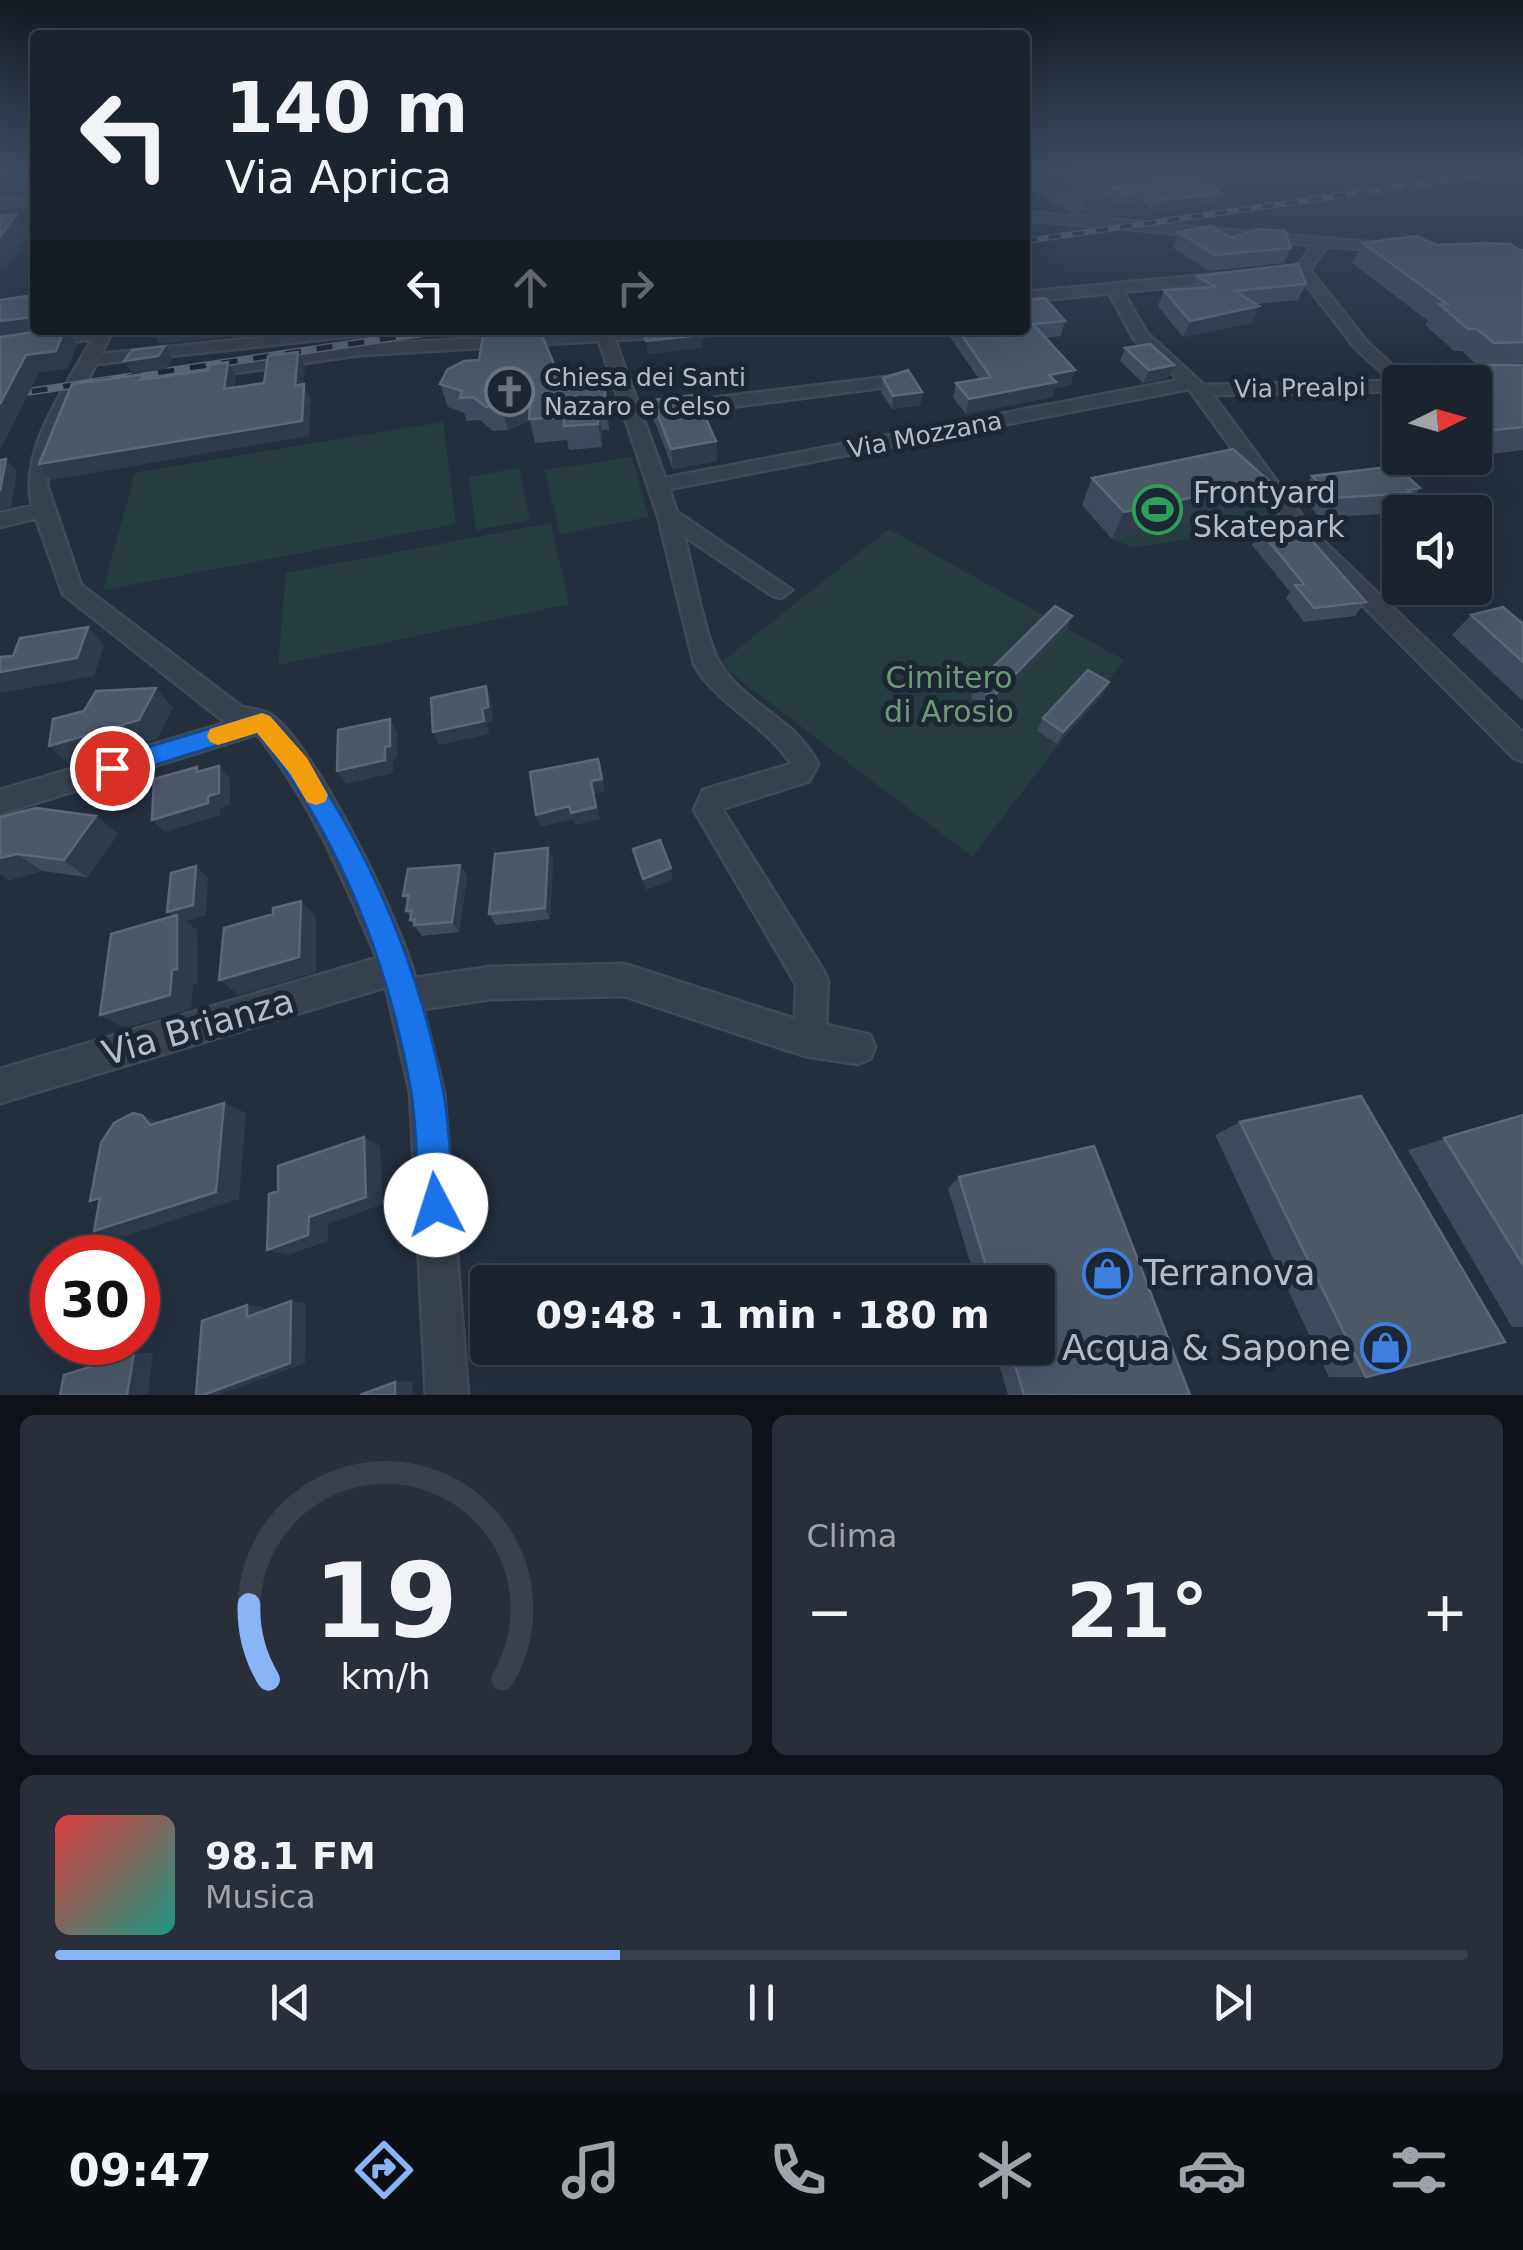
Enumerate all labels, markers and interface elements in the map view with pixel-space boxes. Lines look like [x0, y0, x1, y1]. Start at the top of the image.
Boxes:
text: 140 m [225, 67, 468, 149]
icon: left [60, 70, 190, 200]
text: Via Aprica [225, 151, 452, 204]
icon: left [398, 260, 453, 315]
icon: ahead [503, 260, 558, 315]
icon: right [608, 260, 663, 315]
place label: Chiesa dei Santi Nazaro e Celso [544, 363, 746, 421]
church icon: Chiesa dei Santi Nazaro e Celso [483, 365, 535, 417]
north arrow [1382, 365, 1492, 475]
map controls [1382, 365, 1492, 605]
street label: Via Prealpi [1234, 372, 1366, 404]
street label: Via Mozzana [845, 406, 1005, 464]
place label: Frontyard Skatepark [1193, 475, 1345, 544]
sports icon: Frontyard Skatepark [1132, 483, 1184, 535]
button: sound [1382, 495, 1492, 605]
park label: Cimitero di Arosio [884, 660, 1014, 729]
pin [70, 726, 155, 811]
icon: arrive [85, 741, 140, 796]
street label: Via Brianza [98, 981, 298, 1073]
position arrow [384, 1153, 488, 1257]
speed limit sign: 30 [30, 1235, 160, 1365]
shop icon: Terranova [1082, 1247, 1134, 1299]
place label: Terranova [1142, 1253, 1315, 1293]
text: 09:48 · 1 min · 180 m [535, 1293, 990, 1337]
shop icon: Acqua & Sapone [1360, 1322, 1412, 1374]
place label: Acqua & Sapone [1062, 1328, 1351, 1368]
text: Clima [807, 1517, 897, 1555]
text: 19 [313, 1540, 458, 1662]
text: 21° [1066, 1567, 1208, 1655]
text: − [807, 1580, 853, 1644]
text: + [1422, 1580, 1468, 1644]
text: km/h [341, 1656, 431, 1697]
text: 98.1 FM [205, 1834, 376, 1878]
text: Musica [205, 1878, 316, 1916]
icon: previous [263, 1975, 318, 2030]
icon: pause [734, 1975, 789, 2030]
icon: next [1205, 1975, 1260, 2030]
icon: directions [349, 2135, 419, 2205]
icon: music [556, 2135, 626, 2205]
icon: phone [763, 2135, 833, 2205]
icon: climate [970, 2135, 1040, 2205]
icon: car [1177, 2135, 1247, 2205]
icon: filters [1384, 2135, 1454, 2205]
text: 09:47 [69, 2144, 212, 2197]

